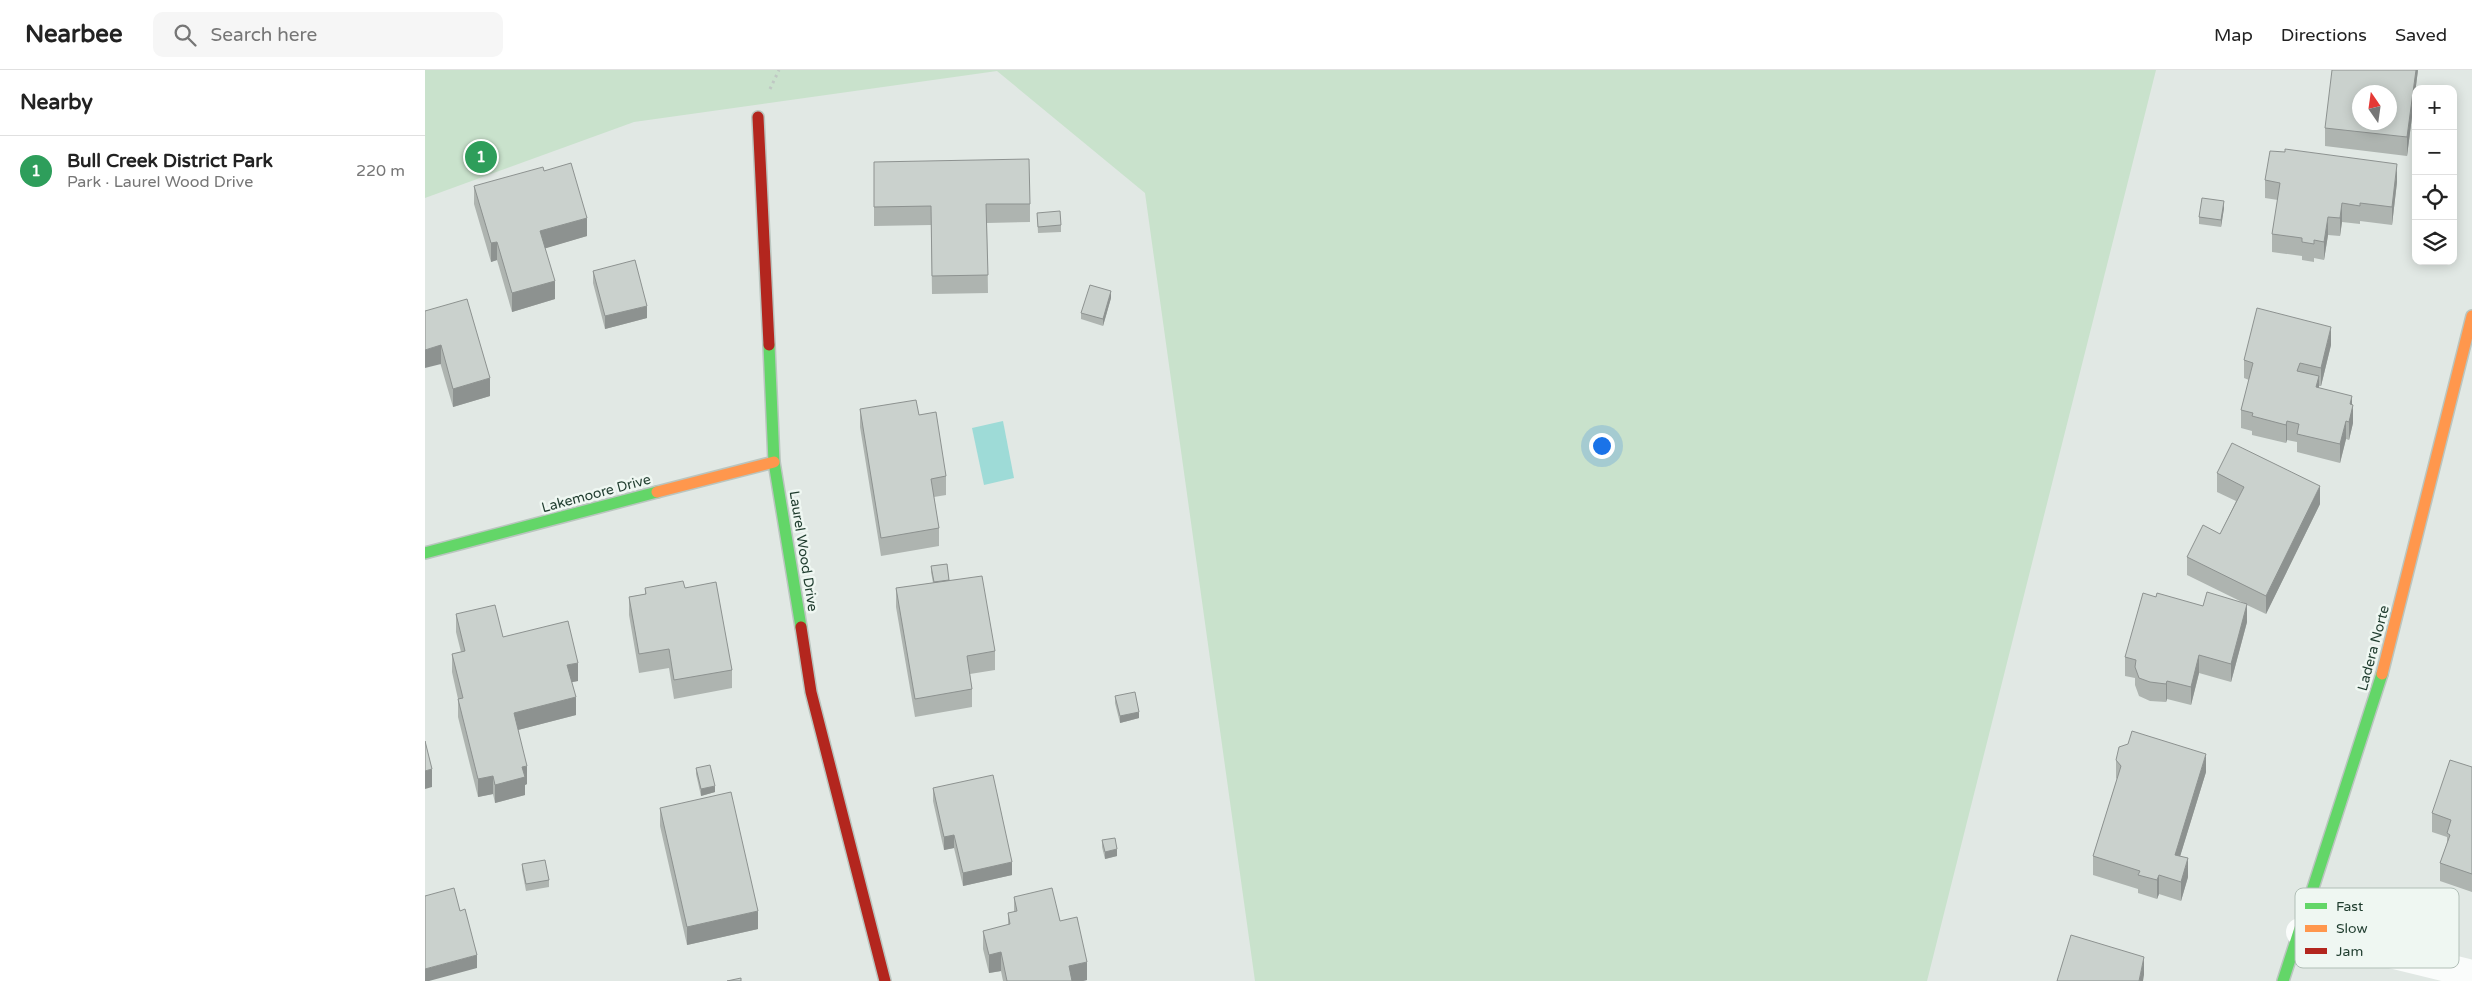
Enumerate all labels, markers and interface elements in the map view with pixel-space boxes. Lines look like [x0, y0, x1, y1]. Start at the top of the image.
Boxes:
search box [153, 12, 503, 57]
text: Nearbee [25, 20, 123, 49]
icon: search [171, 21, 199, 49]
text: Search here [211, 24, 317, 46]
text: Map [2214, 24, 2253, 46]
text: Directions [2281, 24, 2367, 46]
text: Saved [2395, 24, 2447, 46]
north arrow [2352, 85, 2397, 130]
map controls [2412, 85, 2457, 265]
button: + [2412, 85, 2457, 130]
text: Nearby [20, 90, 93, 115]
button: − [2412, 130, 2457, 175]
pin: 1 [465, 138, 497, 176]
text: Bull Creek District Park [67, 150, 273, 172]
text: 1 [31, 161, 41, 181]
text: 220 m [356, 161, 405, 181]
text: Park · Laurel Wood Drive [67, 172, 253, 192]
button: locate [2412, 175, 2457, 220]
button: layers [2412, 220, 2457, 265]
your location [1589, 433, 1615, 459]
street label: Lakemoore Drive [540, 471, 653, 516]
street label: Laurel Wood Drive [786, 489, 821, 613]
street label: Ladera Norte [2354, 604, 2393, 693]
legend [2295, 888, 2459, 968]
text: Fast [2336, 898, 2364, 915]
text: Slow [2336, 920, 2368, 937]
text: Jam [2336, 943, 2363, 960]

